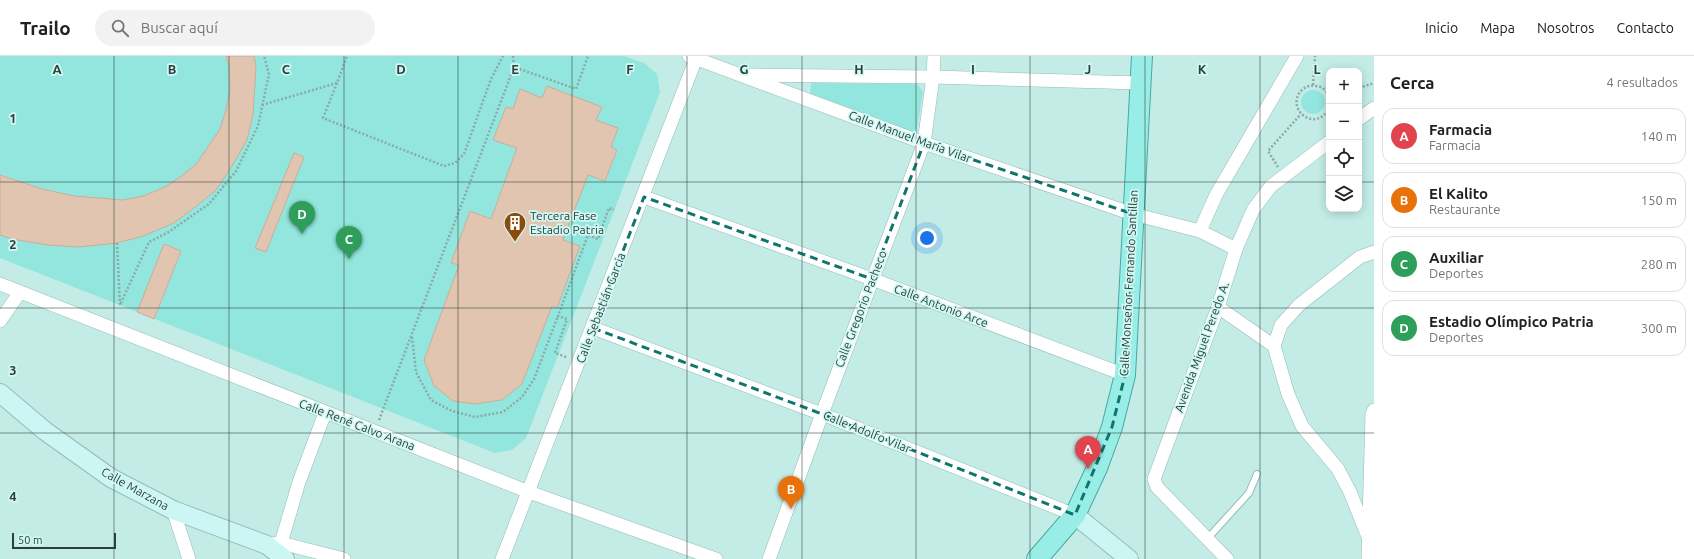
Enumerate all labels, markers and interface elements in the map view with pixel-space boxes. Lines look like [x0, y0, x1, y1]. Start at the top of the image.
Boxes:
search box [95, 10, 375, 46]
text: Trailo [20, 17, 71, 39]
icon: search [109, 17, 131, 39]
text: Buscar aquí [141, 19, 218, 36]
text: Inicio [1425, 20, 1458, 36]
text: Mapa [1480, 20, 1515, 36]
text: Nosotros [1537, 20, 1594, 36]
text: Contacto [1616, 20, 1674, 36]
text: A [52, 62, 62, 76]
text: B [168, 62, 177, 76]
text: C [282, 62, 291, 76]
text: D [396, 62, 406, 76]
text: E [511, 62, 519, 76]
text: F [626, 62, 634, 76]
text: G [740, 62, 749, 76]
text: H [854, 62, 864, 76]
text: I [971, 62, 975, 76]
text: J [1085, 62, 1091, 76]
text: K [1198, 62, 1207, 76]
text: L [1313, 62, 1321, 76]
map controls [1326, 68, 1362, 212]
button: + [1326, 68, 1362, 104]
text: Cerca [1390, 73, 1435, 92]
text: 4 resultados [1607, 75, 1678, 89]
button: − [1326, 104, 1362, 140]
street label: Calle Manuel María Vilar [847, 108, 974, 165]
text: 1 [9, 111, 17, 125]
text: Farmacia [1429, 121, 1492, 138]
text: A [1399, 129, 1409, 143]
text: 140 m [1641, 129, 1677, 143]
text: Farmacia [1429, 138, 1481, 152]
button: locate [1326, 140, 1362, 176]
button: layers [1326, 176, 1362, 212]
text: El Kalito [1429, 185, 1488, 202]
street label: Calle Monseñor Fernando Santillan [1117, 189, 1140, 377]
text: B [1400, 193, 1408, 207]
text: 150 m [1641, 193, 1677, 207]
pin: D [289, 201, 315, 234]
text: Restaurante [1429, 202, 1500, 216]
place label: Tercera Fase Estadio Patria [530, 209, 604, 236]
building icon: Tercera Fase Estadio Patria [502, 210, 528, 243]
pin: C [336, 226, 362, 259]
your location [917, 228, 937, 248]
text: 2 [9, 237, 17, 251]
street label: Calle Gregorio Pacheco [832, 248, 889, 369]
text: Auxiliar [1429, 249, 1484, 266]
street label: Calle Sebastián Garcia [573, 251, 628, 365]
text: C [1400, 257, 1408, 271]
text: 280 m [1641, 257, 1677, 271]
text: Deportes [1429, 266, 1483, 280]
street label: Avenida Miguel Peredo A. [1172, 280, 1231, 414]
street label: Calle Antonio Arce [892, 282, 990, 329]
text: Estadio Olímpico Patria [1429, 313, 1594, 330]
text: D [1399, 321, 1409, 335]
text: 300 m [1641, 321, 1677, 335]
text: Deportes [1429, 330, 1483, 344]
text: 3 [9, 363, 17, 377]
street label: Calle René Calvo Arana [297, 396, 417, 453]
street label: Calle Adolfo Vilar [821, 408, 913, 455]
pin: A [1075, 436, 1101, 469]
street label: Calle Marzana [99, 465, 171, 512]
pin: B [778, 476, 804, 509]
text: 4 [9, 489, 17, 503]
scale bar [12, 531, 116, 550]
text: 50 m [18, 534, 42, 546]

